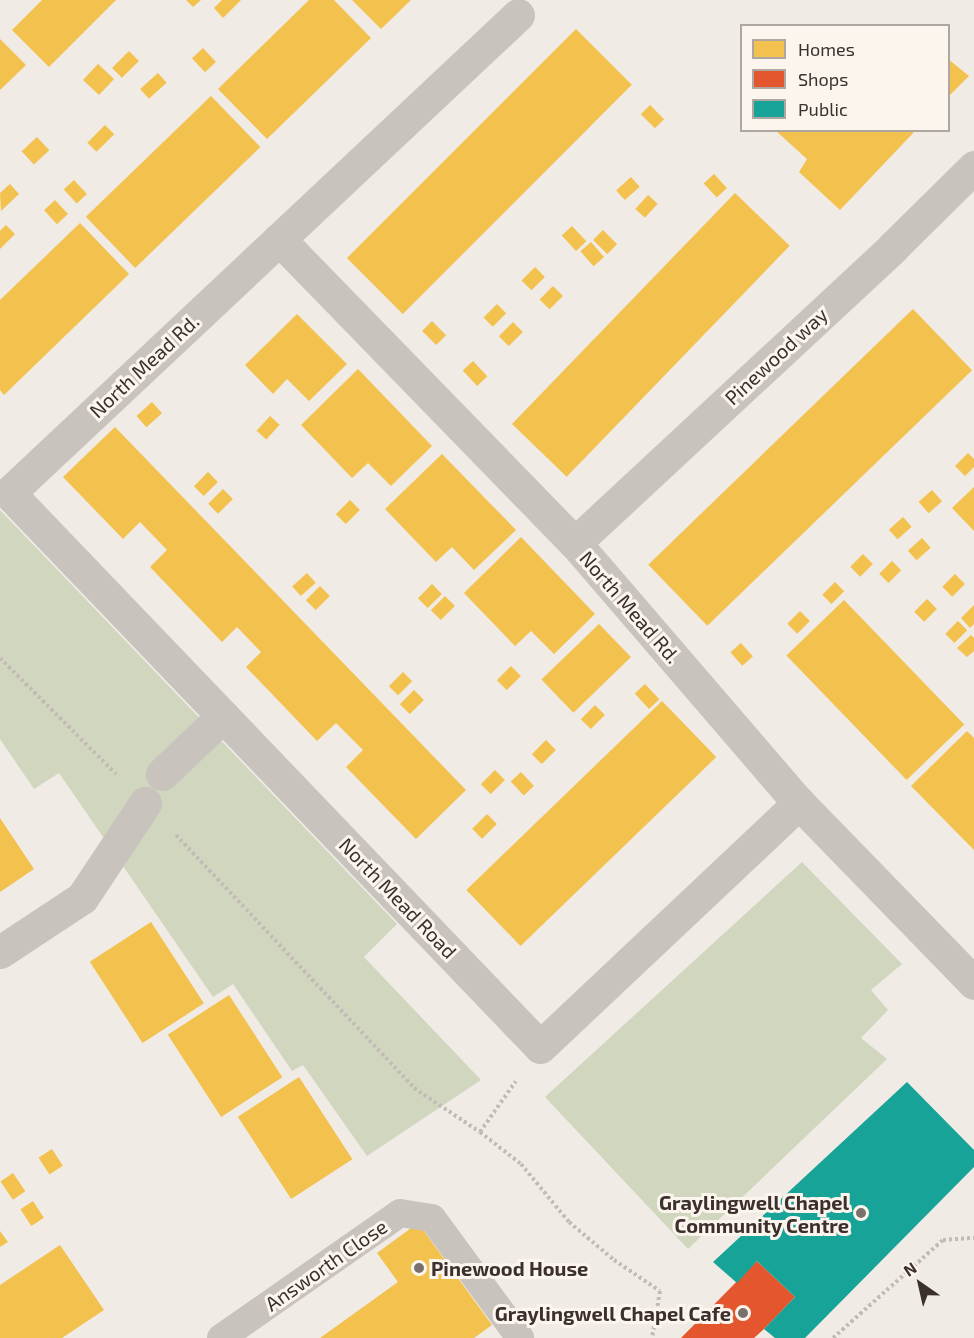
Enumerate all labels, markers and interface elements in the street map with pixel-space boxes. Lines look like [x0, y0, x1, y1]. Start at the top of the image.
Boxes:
legend [740, 24, 950, 132]
text: Homes [798, 38, 855, 60]
text: Shops [798, 68, 848, 90]
text: Public [798, 98, 848, 120]
street label: Pinewood way [719, 302, 833, 410]
street label: North Mead Rd. [84, 309, 204, 423]
street label: North Mead Rd. [575, 546, 685, 668]
street label: North Mead Road [334, 833, 462, 963]
place label: Graylingwell Chapel Community Centre [659, 1190, 849, 1237]
marker: Graylingwell Chapel Community Centre [854, 1206, 868, 1220]
street label: Answorth Close [260, 1214, 392, 1316]
north arrow [890, 1254, 950, 1314]
place label: Pinewood House [431, 1256, 588, 1280]
text: N [900, 1258, 920, 1280]
marker: Pinewood House [412, 1261, 426, 1275]
place label: Graylingwell Chapel Cafe [494, 1301, 731, 1325]
marker: Graylingwell Chapel Cafe [736, 1306, 750, 1320]

